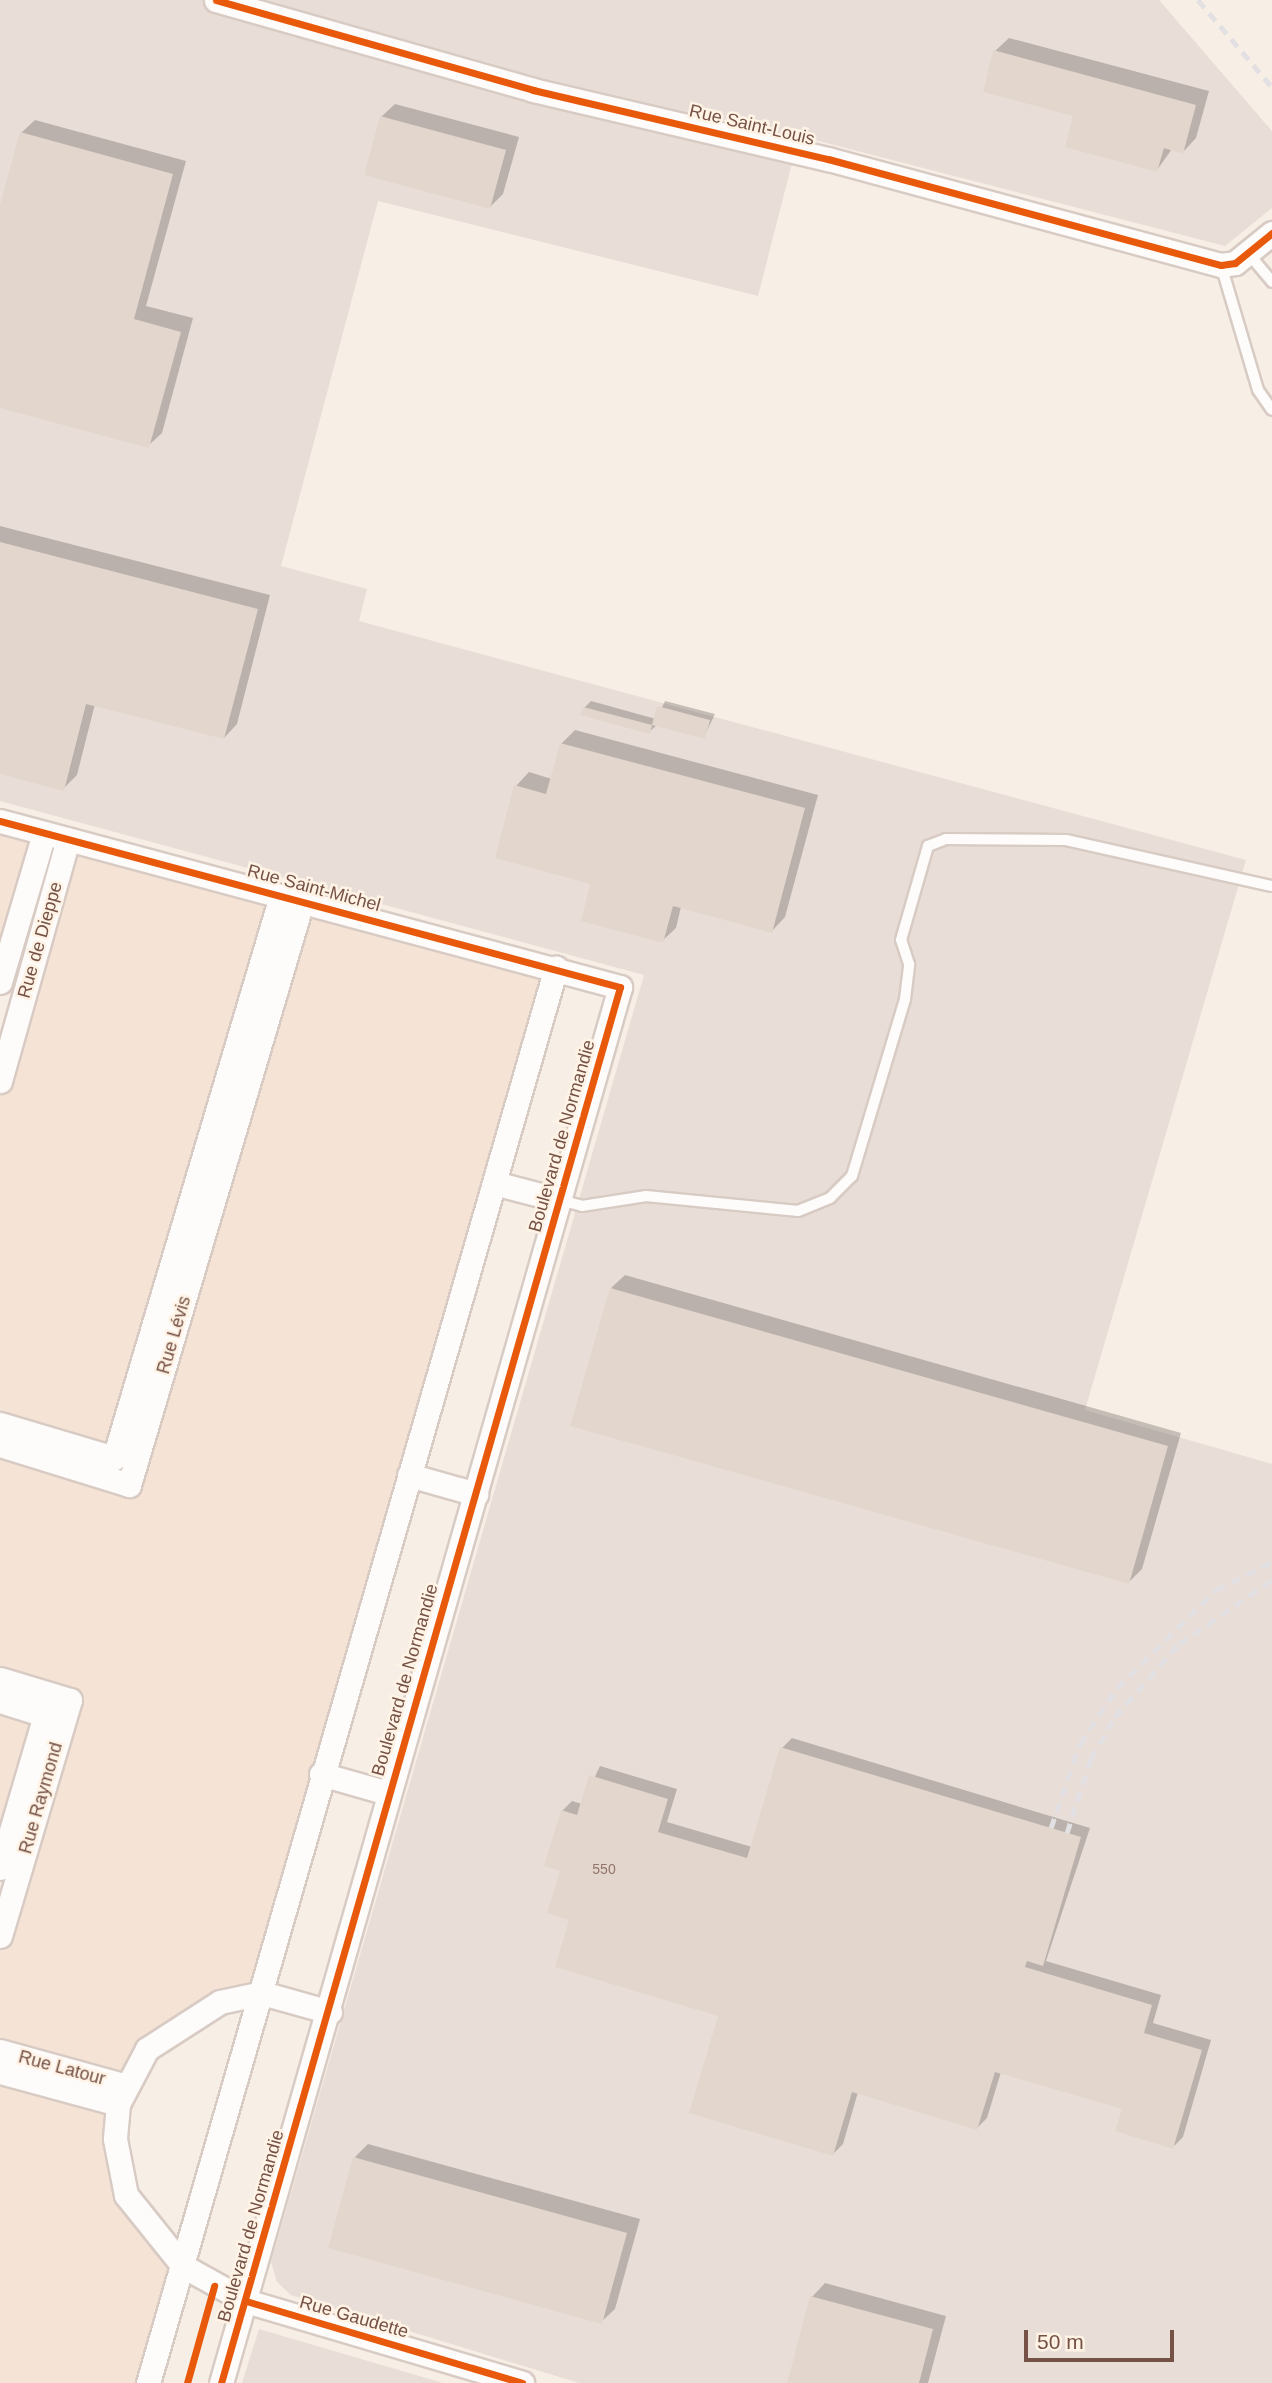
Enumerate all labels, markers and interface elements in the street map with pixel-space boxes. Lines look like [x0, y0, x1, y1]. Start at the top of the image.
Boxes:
street label: Rue Saint-Louis [687, 100, 817, 150]
street label: Rue Saint-Michel [245, 860, 383, 916]
street label: Rue de Dieppe [13, 879, 67, 1001]
street label: Boulevard de Normandie [524, 1037, 600, 1235]
street label: Rue Lévis [153, 1294, 195, 1376]
street label: Boulevard de Normandie [367, 1581, 443, 1779]
street label: Rue Raymond [15, 1740, 67, 1856]
house number: 550 [592, 1861, 616, 1877]
street label: Rue Latour [16, 2046, 108, 2090]
street label: Boulevard de Normandie [213, 2127, 289, 2325]
street label: Rue Gaudette [297, 2291, 411, 2343]
scale bar [1027, 2316, 1178, 2360]
text: 50 m [1037, 2330, 1084, 2353]

